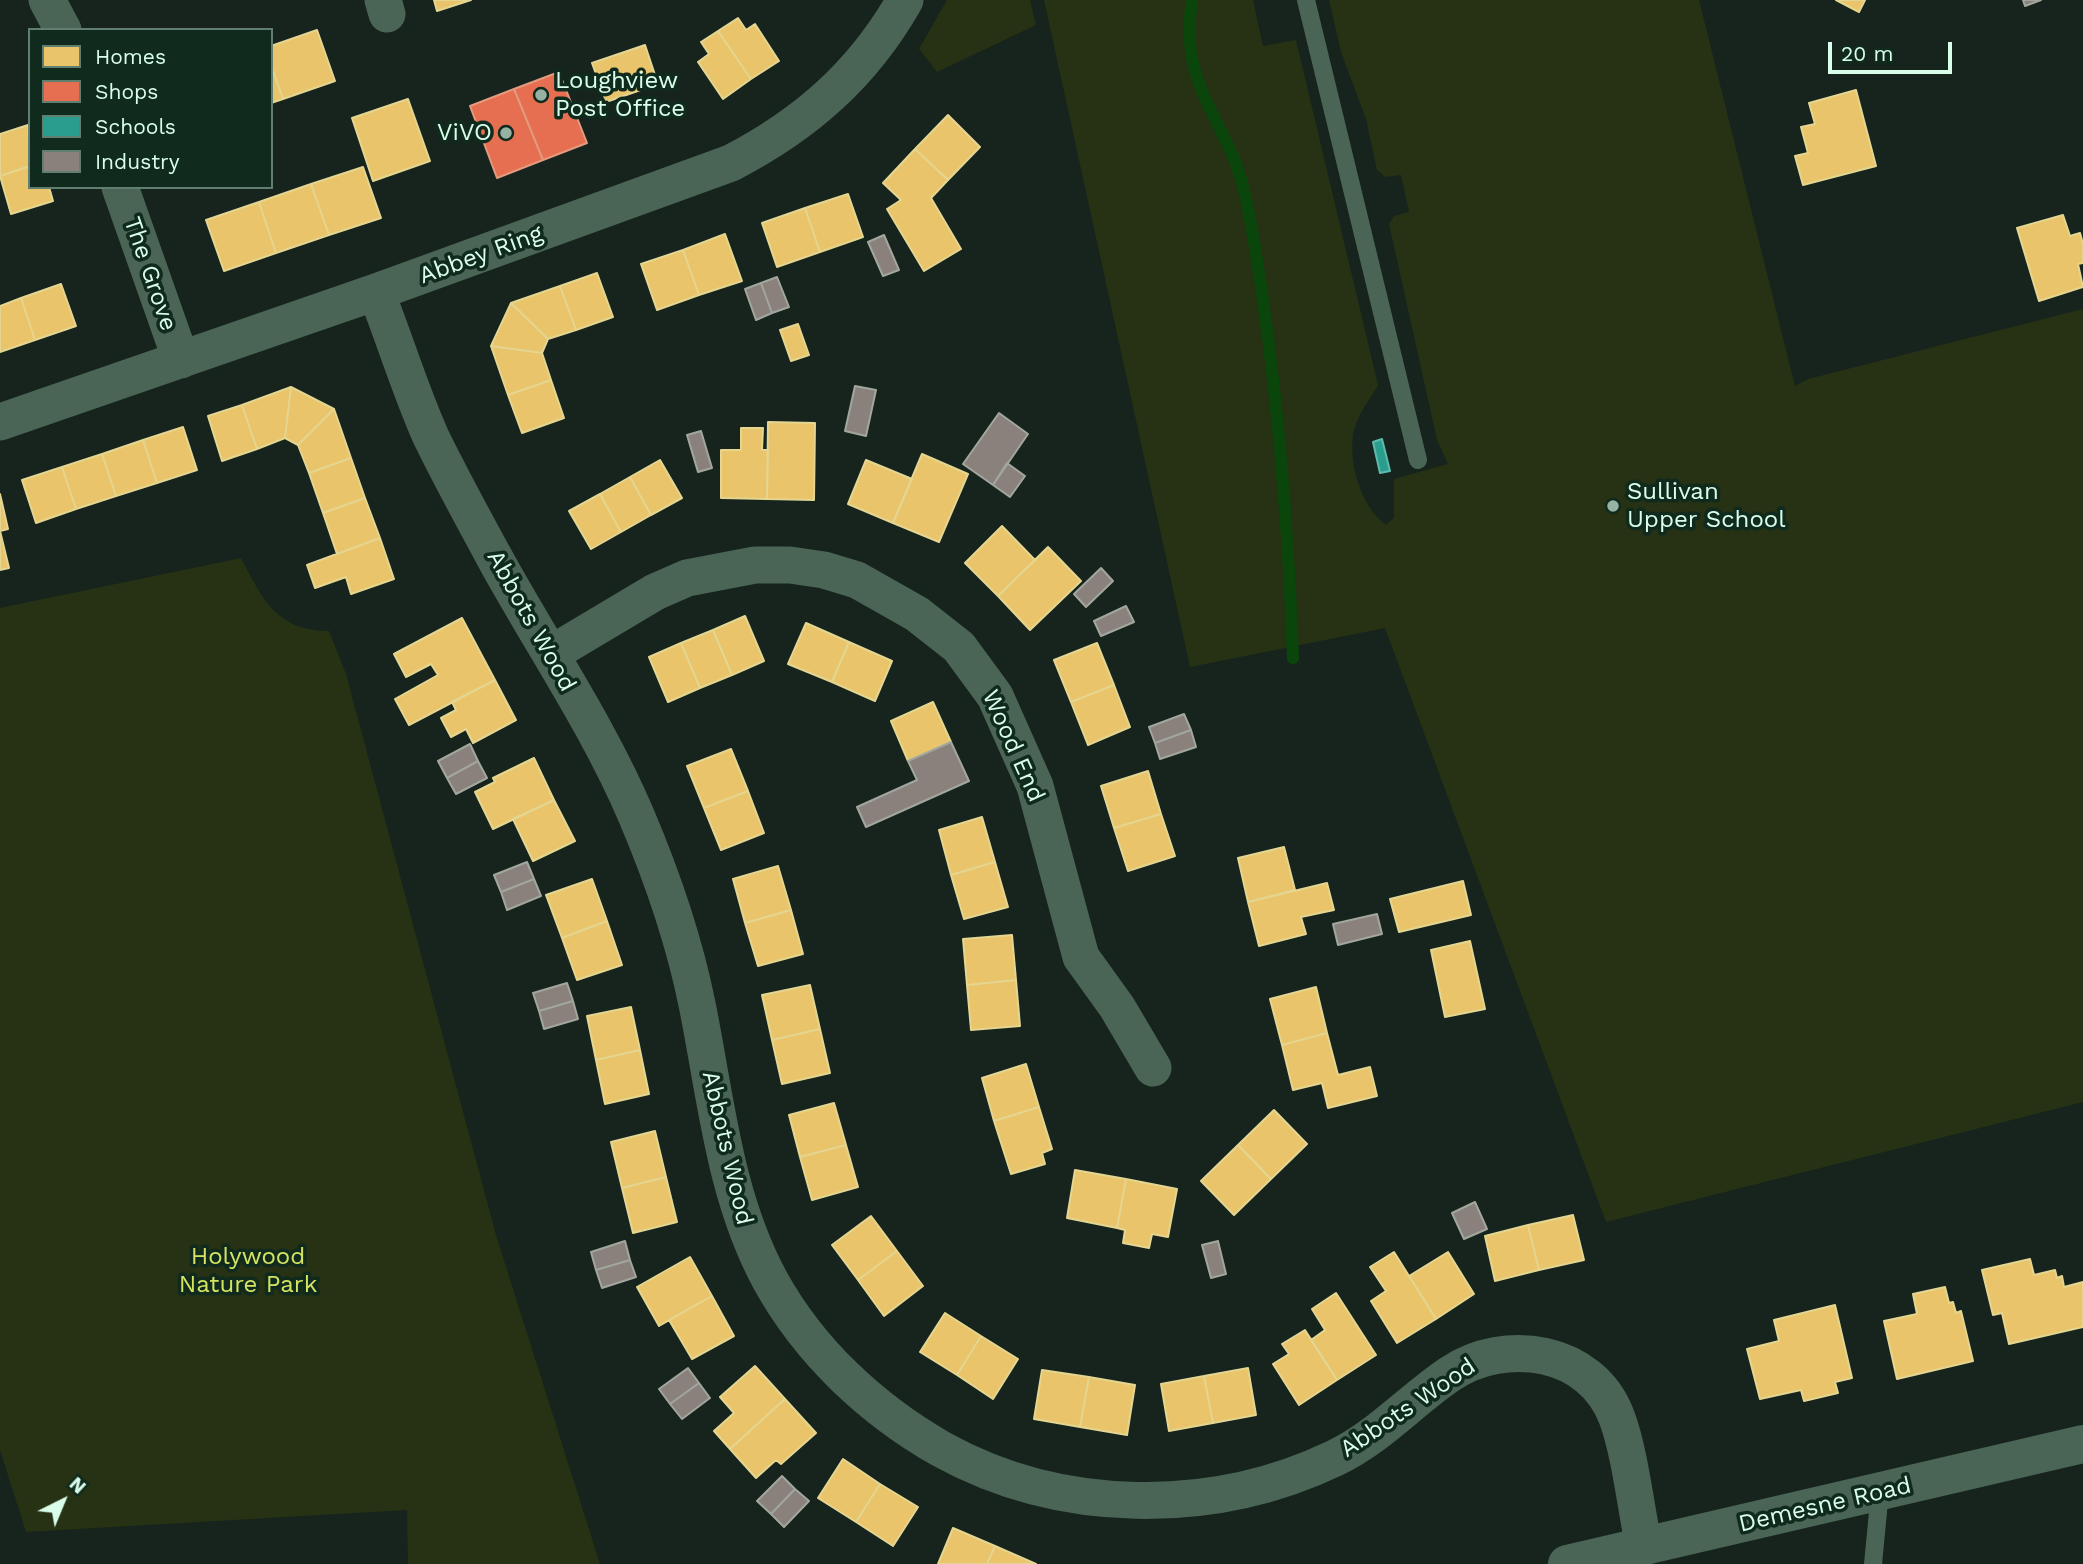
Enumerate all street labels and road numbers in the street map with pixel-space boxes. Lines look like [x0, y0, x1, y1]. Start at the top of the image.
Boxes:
street label: The Grove [117, 213, 183, 335]
street label: Abbey Ring [415, 219, 547, 291]
street label: Abbots Wood [480, 545, 582, 697]
street label: Wood End [976, 686, 1050, 806]
street label: Abbots Wood [695, 1068, 759, 1228]
street label: Abbots Wood [1335, 1352, 1481, 1464]
street label: Demesne Road [1736, 1471, 1914, 1539]

